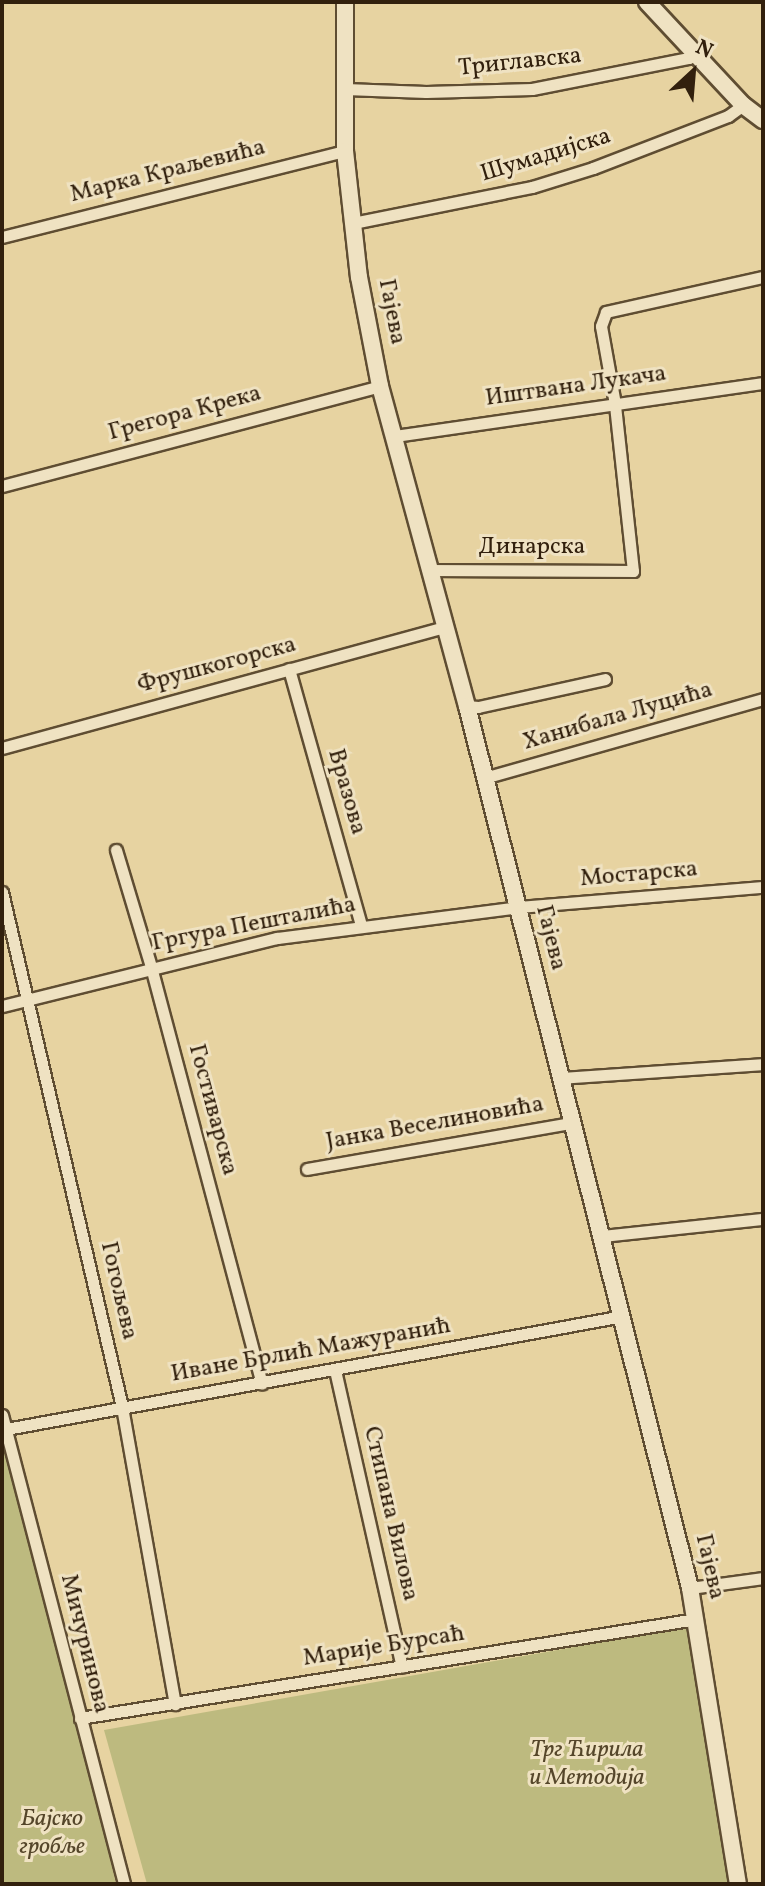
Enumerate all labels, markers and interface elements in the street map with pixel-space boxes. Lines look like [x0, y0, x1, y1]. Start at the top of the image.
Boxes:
north arrow [653, 32, 733, 112]
text: N [690, 33, 718, 67]
street label: Триглавска [457, 42, 583, 84]
street label: Шумадијска [477, 123, 615, 189]
street label: Марка Краљевића [67, 134, 269, 210]
street label: Гајева [371, 277, 411, 347]
street label: Иштвана Лукача [484, 360, 668, 414]
street label: Грегора Крека [105, 380, 265, 448]
street label: Динарска [478, 534, 586, 562]
street label: Фрушкогорска [134, 631, 300, 701]
street label: Ханибала Луцића [520, 676, 716, 758]
street label: Вразова [320, 746, 372, 838]
street label: Мостарска [579, 856, 699, 894]
street label: Гргура Пешталића [150, 891, 358, 959]
street label: Гајева [528, 902, 572, 974]
street label: Гостиварска [181, 1041, 243, 1179]
street label: Јанка Веселиновића [324, 1091, 546, 1157]
street label: Гогољева [93, 1239, 143, 1343]
street label: Иване Брлић Мажуранић [169, 1312, 453, 1390]
street label: Стипана Вилова [356, 1424, 424, 1604]
street label: Гајева [688, 1531, 730, 1603]
street label: Мичуринова [53, 1571, 115, 1717]
street label: Марије Бурсаћ [301, 1620, 467, 1674]
park label: Трг Ћирила и Методија [529, 1737, 645, 1793]
park label: Бајско гробље [19, 1806, 85, 1862]

